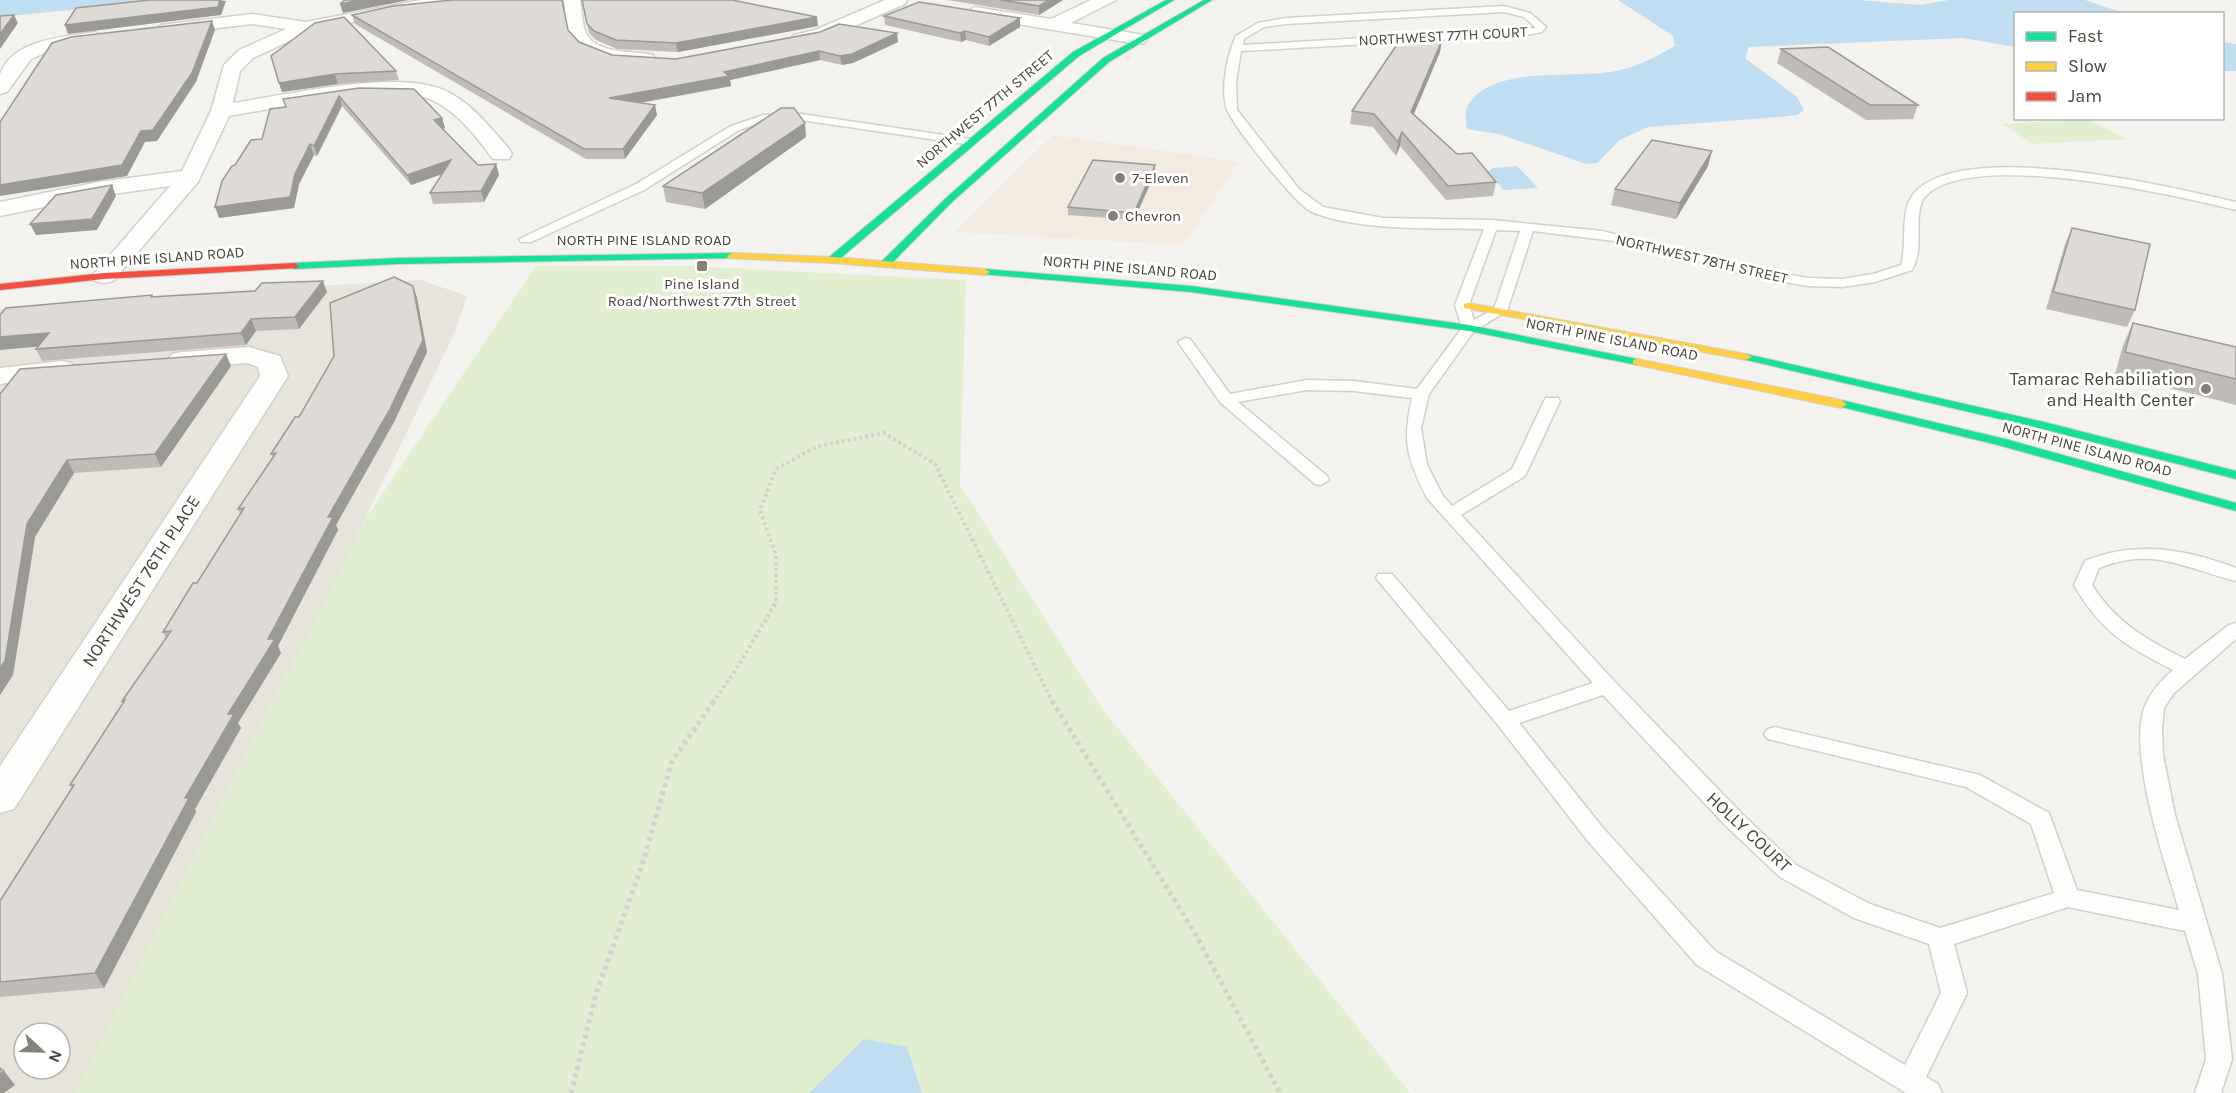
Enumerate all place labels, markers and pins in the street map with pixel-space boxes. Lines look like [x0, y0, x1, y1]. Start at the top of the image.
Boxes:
place label: 7-Eleven [1132, 169, 1189, 187]
marker: 7-Eleven [1113, 171, 1127, 185]
place label: Chevron [1125, 207, 1181, 225]
marker: Chevron [1106, 209, 1120, 223]
marker: Pine Island Road/Northwest 77th Street [695, 259, 709, 273]
place label: Pine Island Road/Northwest 77th Street [608, 275, 797, 310]
place label: Tamarac Rehabiliation and Health Center [2010, 368, 2194, 411]
marker: Tamarac Rehabiliation and Health Center [2199, 382, 2213, 396]

